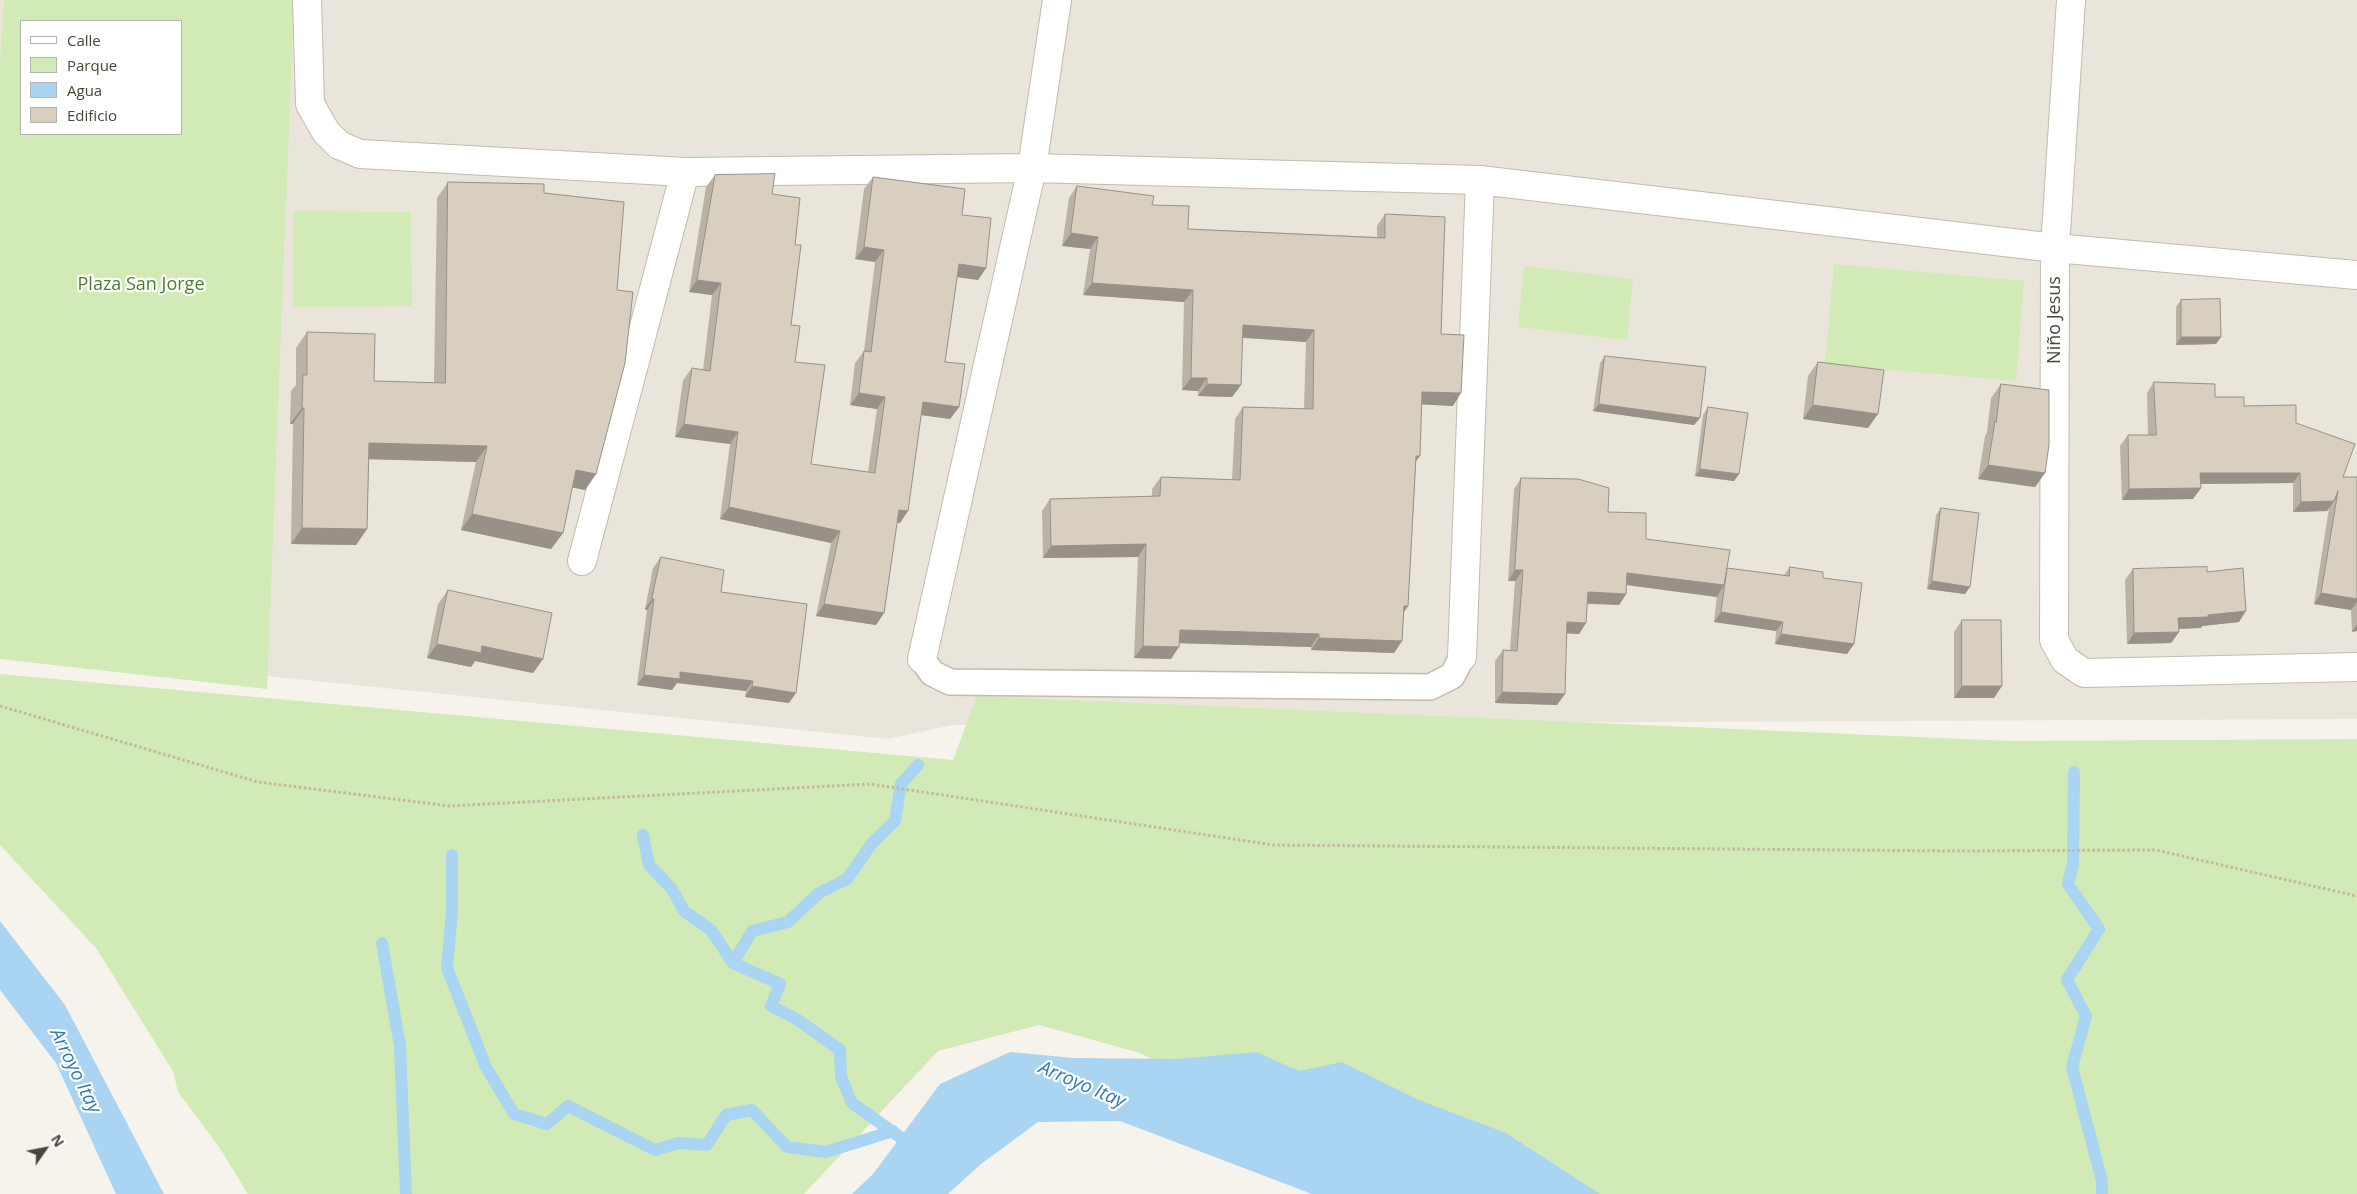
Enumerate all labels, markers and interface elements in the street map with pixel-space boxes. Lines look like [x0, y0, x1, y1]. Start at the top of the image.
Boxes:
legend [20, 20, 182, 135]
text: Calle [67, 30, 101, 50]
text: Parque [67, 55, 117, 75]
text: Agua [67, 80, 102, 100]
text: Edificio [67, 105, 117, 125]
park label: Plaza San Jorge [78, 274, 204, 296]
street label: Niño Jesus [2044, 276, 2066, 364]
water label: Arroyo Itay [45, 1025, 105, 1117]
water label: Arroyo Itay [1035, 1057, 1129, 1113]
north arrow [20, 1124, 70, 1174]
text: N [47, 1131, 69, 1151]

